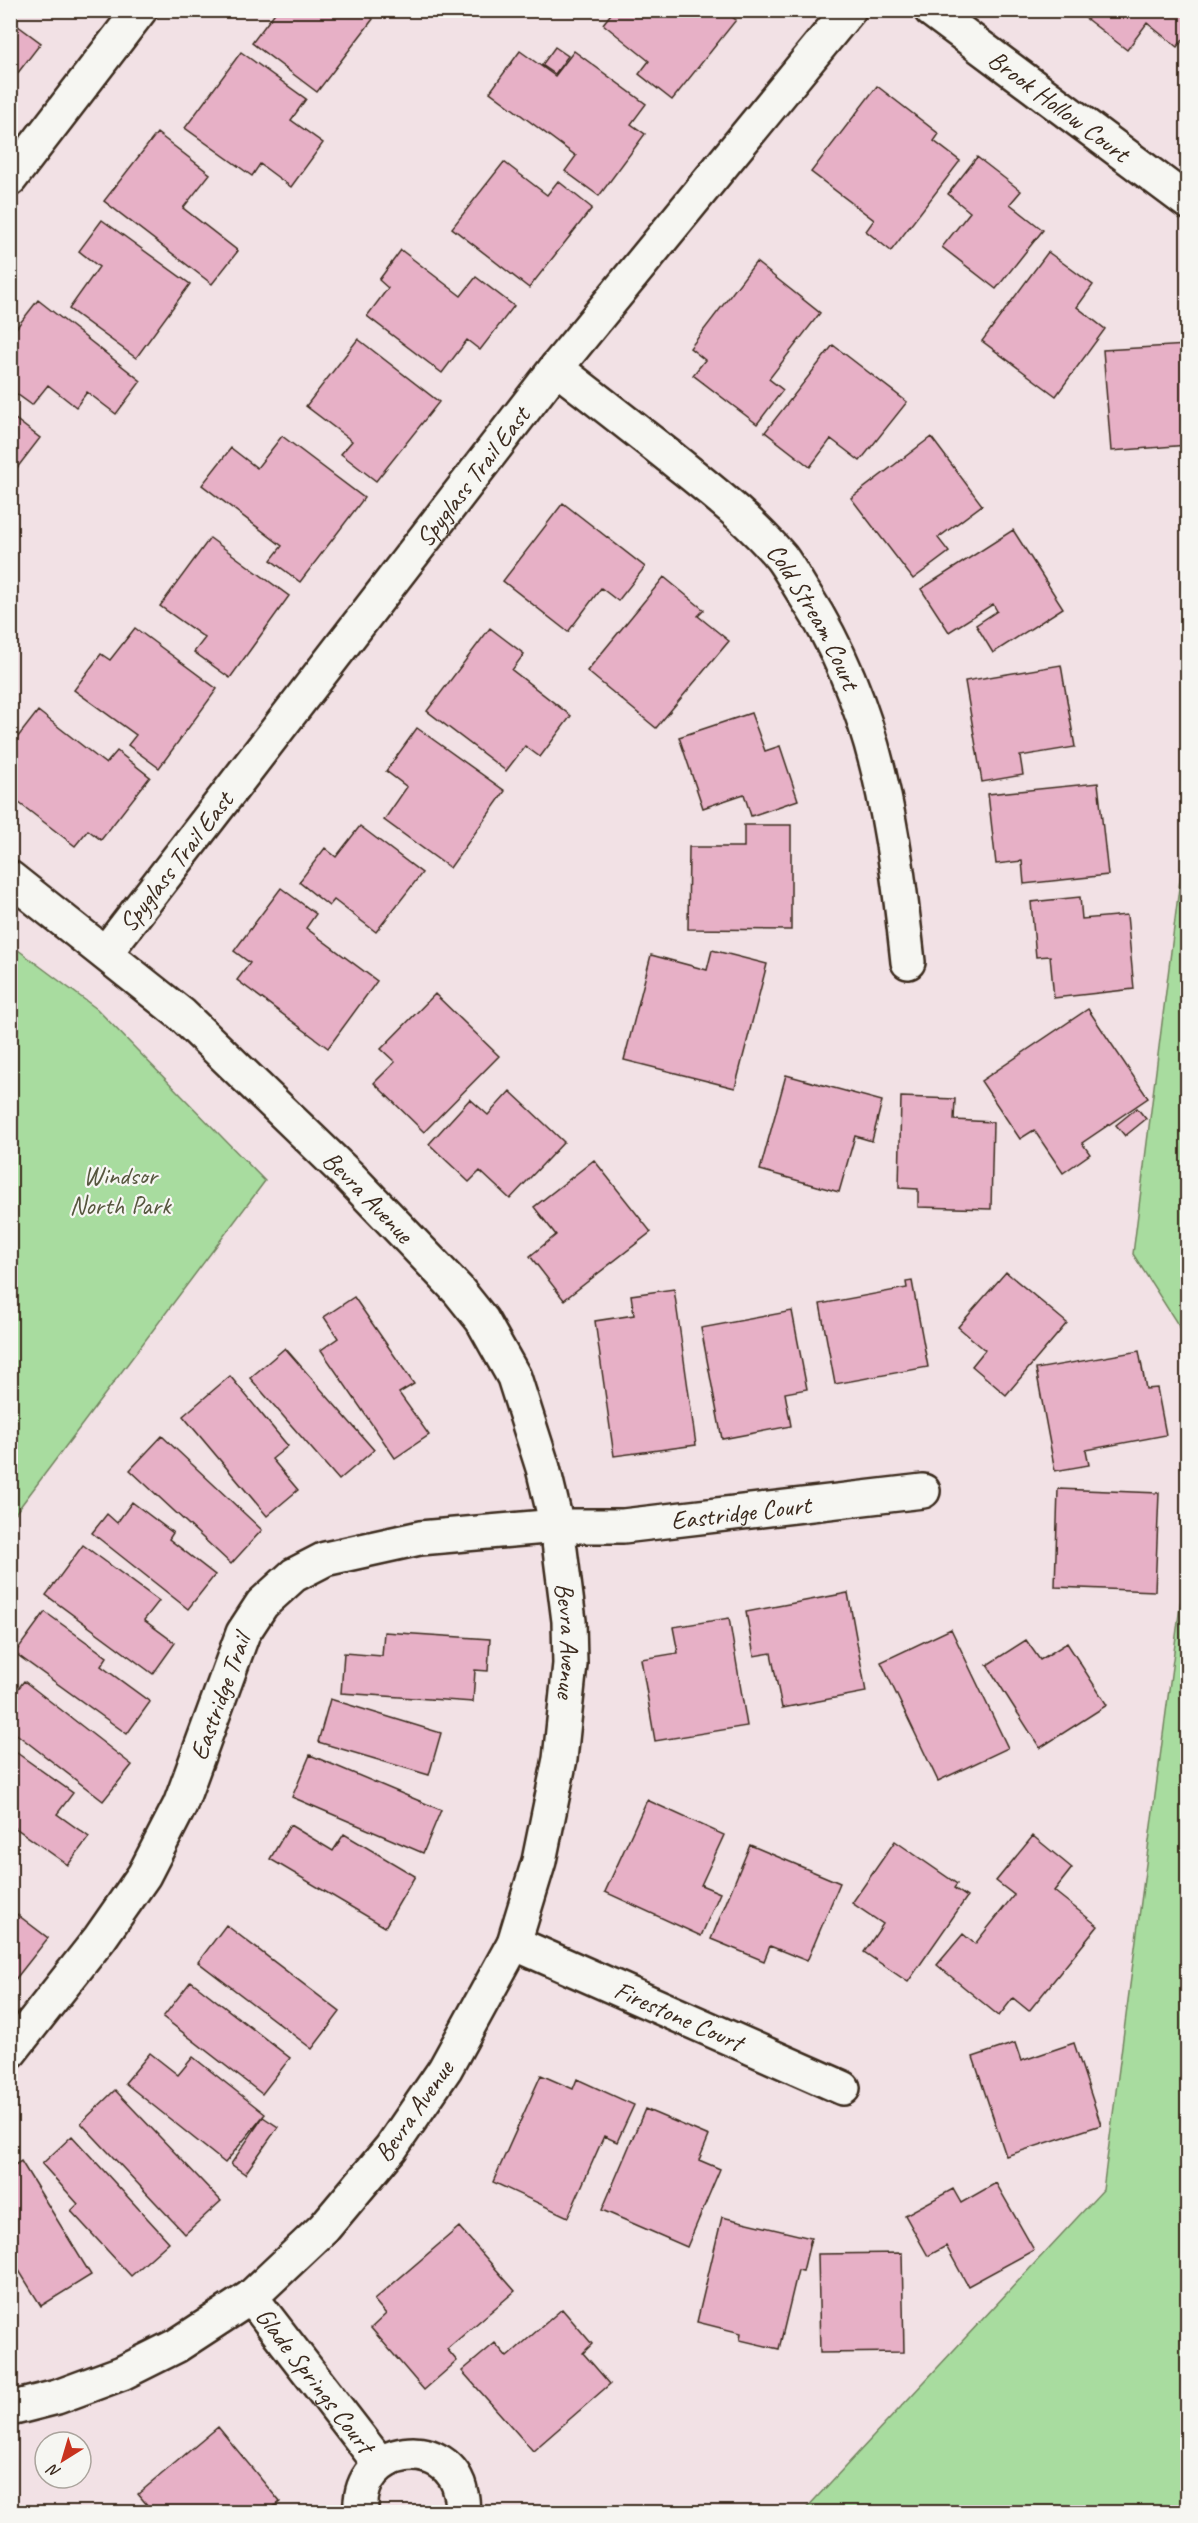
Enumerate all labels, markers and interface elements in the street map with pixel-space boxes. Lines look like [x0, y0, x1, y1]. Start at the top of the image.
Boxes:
street label: Brook Hollow Court [982, 42, 1138, 171]
street label: Spyglass Trail East [408, 398, 538, 553]
street label: Cold Stream Court [760, 536, 869, 696]
street label: Spyglass Trail East [111, 783, 241, 938]
street label: Bevra Avenue [316, 1143, 422, 1251]
park label: Windsor North Park [70, 1159, 172, 1222]
street label: Eastridge Court [669, 1487, 815, 1537]
street label: Bevra Avenue [548, 1581, 587, 1702]
street label: Eastridge Trail [181, 1625, 259, 1764]
street label: Firestone Court [609, 1973, 751, 2060]
street label: Bevra Avenue [367, 2053, 462, 2168]
street label: Glade Springs Court [248, 2301, 384, 2462]
north arrow [33, 2430, 93, 2490]
text: N [42, 2458, 65, 2482]

